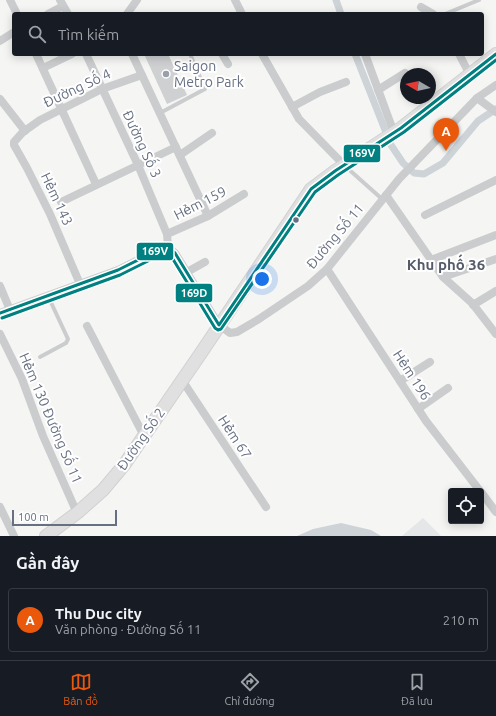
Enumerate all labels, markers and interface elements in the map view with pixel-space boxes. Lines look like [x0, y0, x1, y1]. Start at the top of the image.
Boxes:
search box [12, 12, 484, 56]
icon: search [26, 23, 48, 45]
text: Tìm kiếm [58, 26, 119, 43]
place label: Saigon Metro Park [174, 58, 244, 90]
street label: Đường Số 4 [40, 63, 113, 111]
north arrow [400, 68, 436, 104]
marker: Saigon Metro Park [161, 69, 171, 79]
street label: Đường Số 3 [119, 107, 167, 180]
pin: A [433, 118, 459, 151]
line badge: 169V [343, 144, 381, 163]
text: 169V [349, 147, 375, 159]
street label: Hẻm 143 [38, 170, 76, 228]
street label: Hẻm 159 [171, 183, 229, 223]
street label: Đường Số 11 [301, 199, 367, 272]
unlabelled marker [291, 215, 301, 225]
line badge: 169V [136, 242, 174, 261]
text: 169V [142, 245, 168, 257]
district label: Khu phố 36 [407, 254, 485, 273]
your location [252, 269, 272, 289]
line badge: 169D [175, 283, 213, 303]
text: 169D [181, 287, 207, 299]
street label: Hẻm 196 [390, 347, 434, 403]
street label: Hẻm 130 Đường Số 11 [16, 349, 88, 486]
street label: Đường Số 2 [112, 403, 168, 473]
street label: Hẻm 67 [215, 412, 255, 462]
map controls [448, 488, 484, 524]
button: locate [448, 488, 484, 524]
scale bar [12, 508, 117, 527]
text: 100 m [18, 511, 49, 523]
text: Gần đây [16, 553, 79, 572]
text: Thu Duc city [55, 605, 142, 622]
text: A [25, 613, 35, 627]
text: 210 m [443, 613, 479, 627]
text: Văn phòng · Đường Số 11 [55, 622, 201, 636]
tab: Bản đồ [63, 671, 98, 707]
tab: Chỉ đường [225, 671, 275, 707]
tab: Đã lưu [401, 671, 433, 707]

